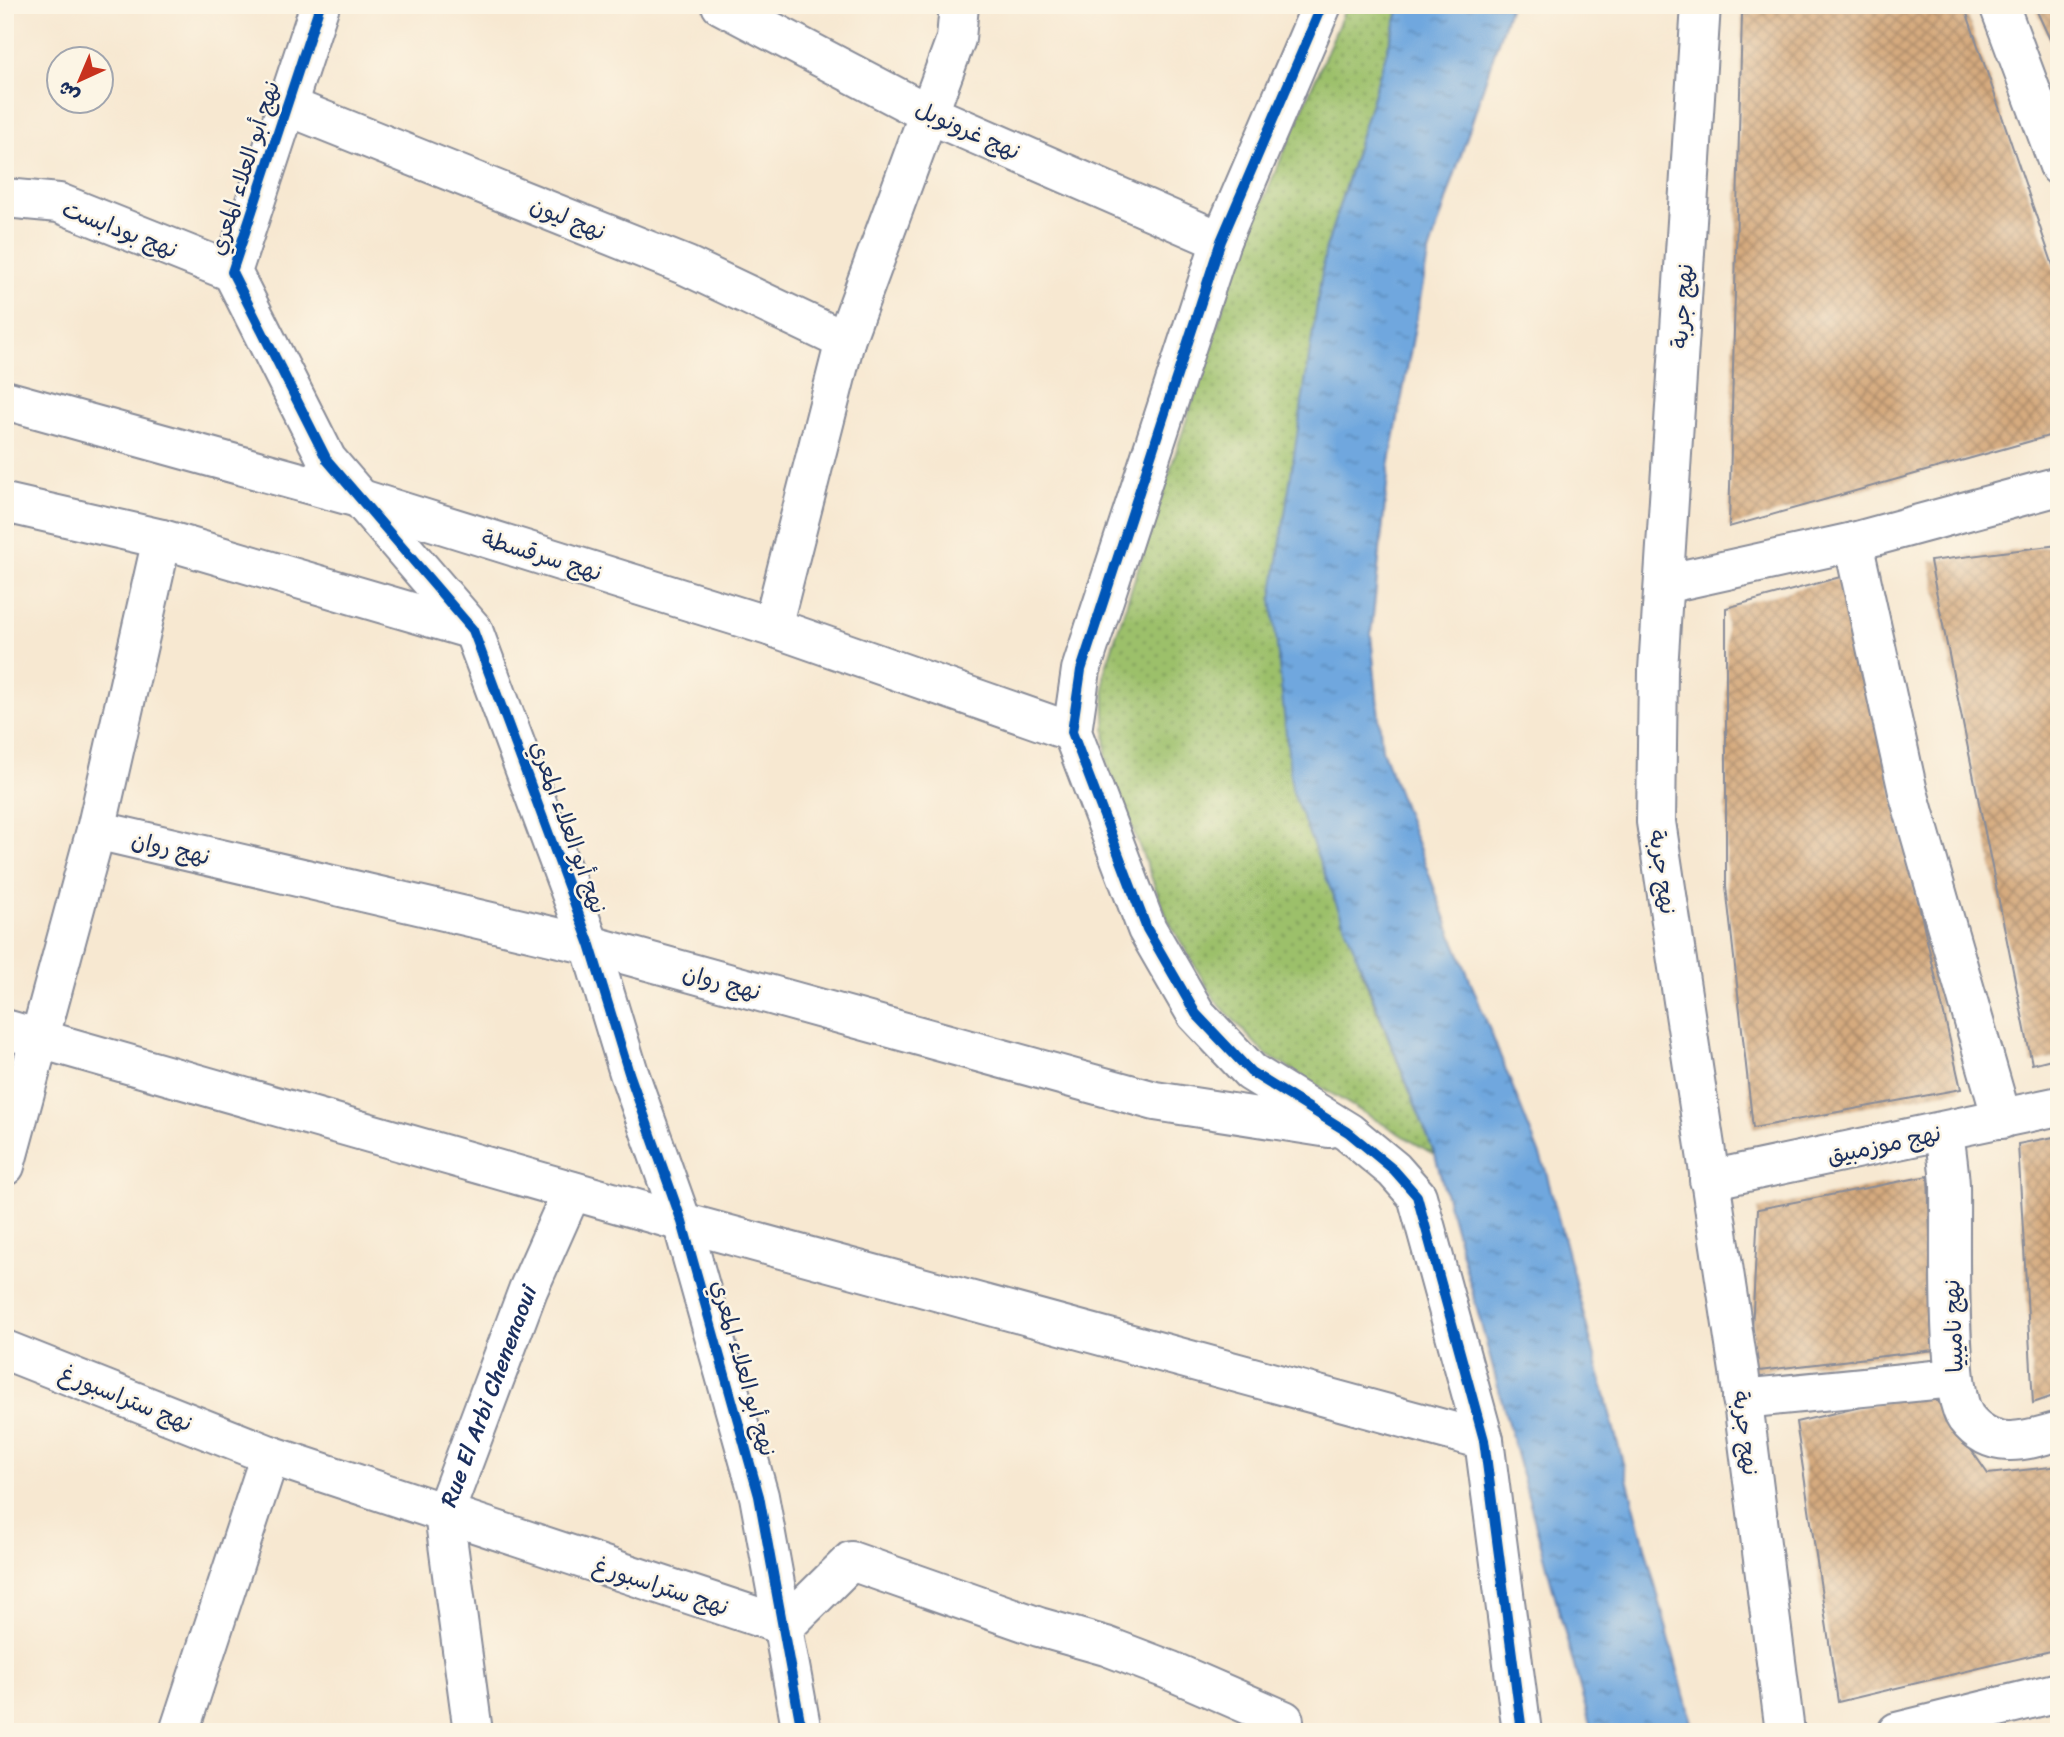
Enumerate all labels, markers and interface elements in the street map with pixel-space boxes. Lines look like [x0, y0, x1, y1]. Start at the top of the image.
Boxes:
north arrow [46, 46, 116, 116]
text: ش [49, 73, 88, 111]
street label: نهج أبو العلاء المعري [197, 75, 292, 261]
street label: نهج غرونوبل [908, 89, 1027, 172]
street label: نهج ليون [524, 185, 612, 252]
street label: نهج بودابست [56, 189, 184, 270]
street label: نهج جربة [1659, 262, 1706, 350]
street label: نهج سرقسطة [476, 518, 607, 593]
street label: نهج أبو العلاء المعري [518, 735, 619, 920]
street label: نهج روان [127, 820, 214, 877]
street label: نهج جربة [1636, 827, 1689, 917]
street label: نهج روان [678, 952, 766, 1013]
street label: نهج موزمبيق [1823, 1112, 1945, 1177]
street label: نهج أبو العلاء المعري [699, 1275, 788, 1461]
street label: Rue El Arbi Chenenaoui [428, 1277, 549, 1513]
street label: نهج ناميبيا [1931, 1279, 1976, 1373]
street label: نهج ستراسبورغ [53, 1353, 199, 1444]
street label: نهج جربة [1720, 1388, 1771, 1478]
street label: نهج ستراسبورغ [587, 1545, 734, 1628]

